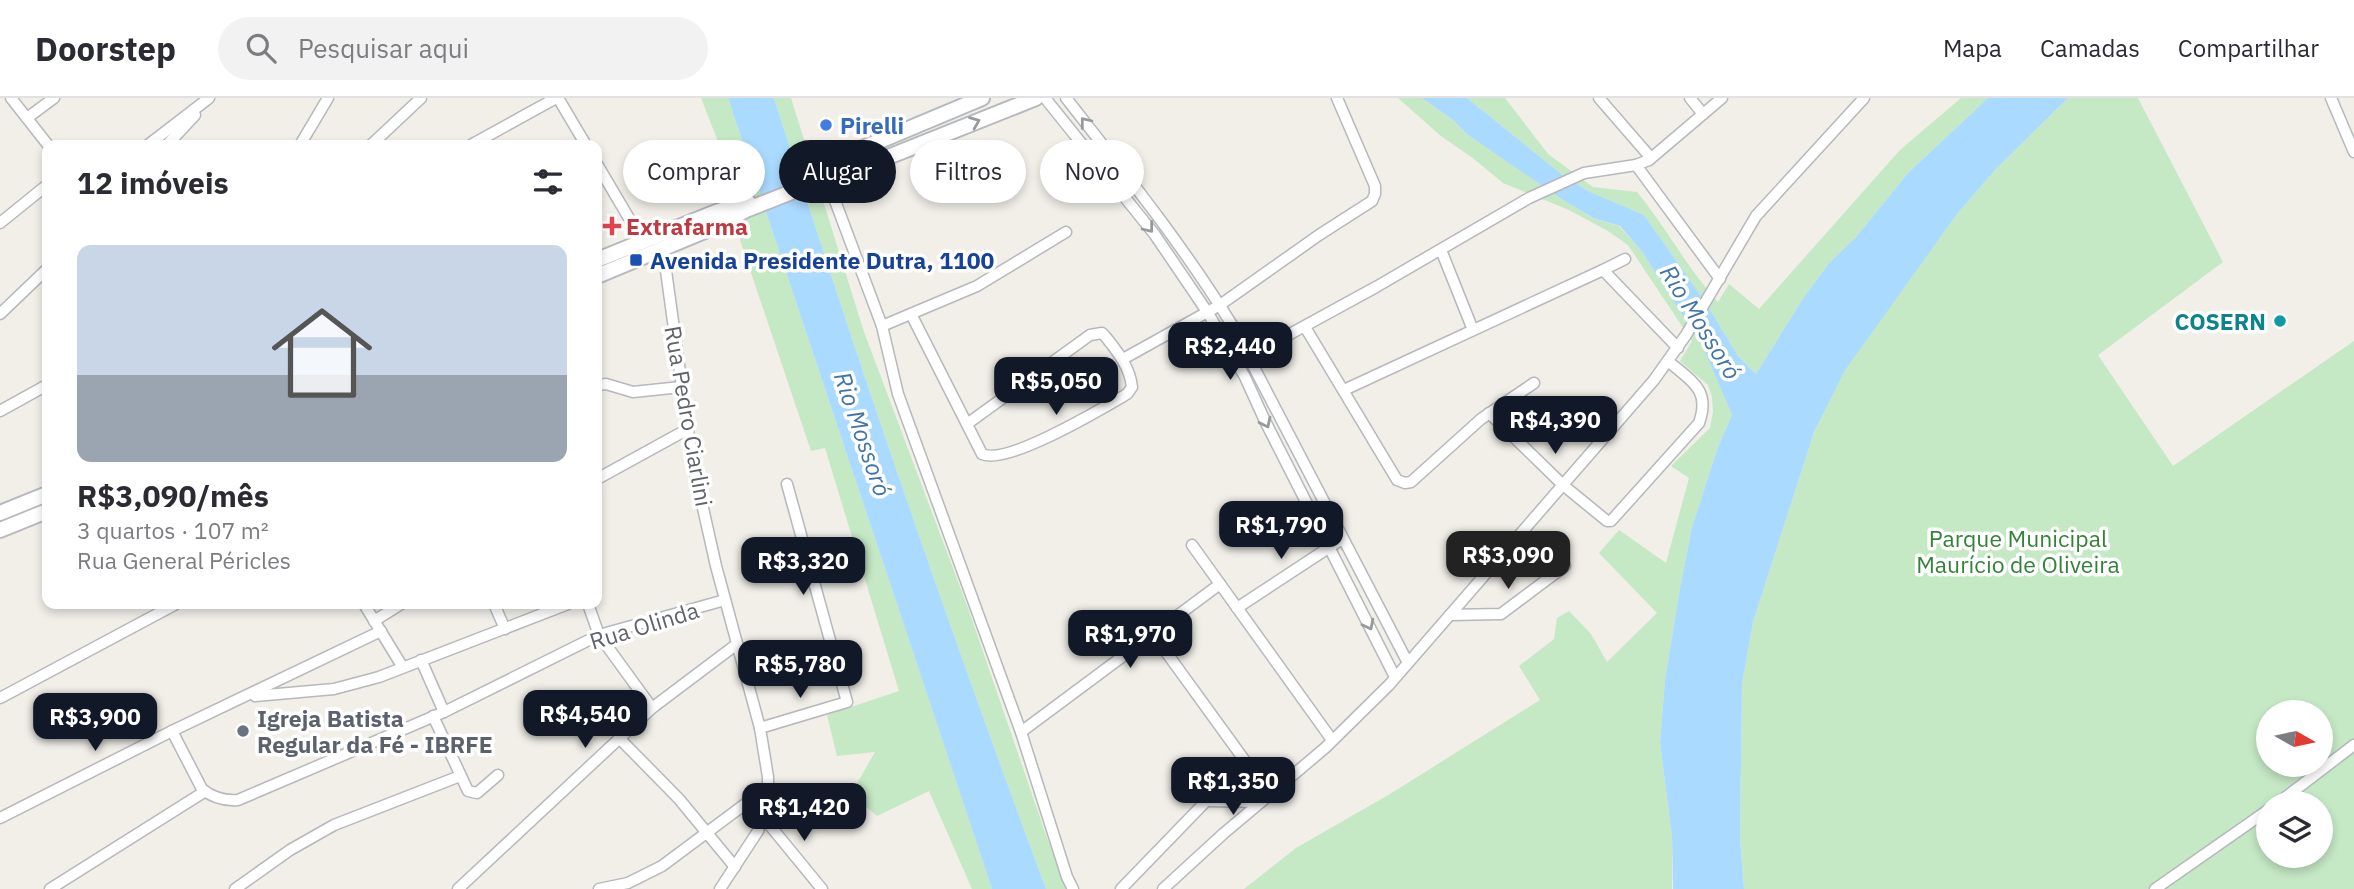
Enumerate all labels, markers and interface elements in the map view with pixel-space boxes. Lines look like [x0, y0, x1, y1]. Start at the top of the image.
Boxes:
search box [218, 17, 708, 80]
text: Doorstep [35, 27, 176, 70]
icon: search [242, 29, 280, 67]
text: Pesquisar aqui [298, 31, 469, 65]
text: Mapa [1943, 32, 2002, 64]
text: Camadas [2040, 32, 2140, 64]
text: Compartilhar [2178, 32, 2319, 64]
place label: Pirelli [840, 110, 904, 140]
marker: Pirelli [818, 117, 834, 133]
one-way arrow [969, 117, 981, 131]
one-way arrow [1081, 118, 1094, 130]
chip: Comprar [623, 140, 765, 203]
chip: Alugar [779, 140, 896, 203]
chip: Filtros [910, 140, 1026, 203]
chip: Novo [1040, 140, 1144, 203]
text: 12 imóveis [77, 163, 229, 202]
icon: filters [529, 163, 567, 201]
place label: Extrafarma [626, 211, 748, 241]
marker: Extrafarma [604, 218, 620, 234]
one-way arrow [1141, 220, 1153, 233]
place label: Avenida Presidente Dutra, 1100 [650, 245, 995, 275]
marker: Avenida Presidente Dutra, 1100 [628, 252, 644, 268]
water label: Rio Mossoró [1653, 259, 1749, 385]
icon: home [259, 290, 385, 416]
place label: COSERN [2175, 306, 2266, 336]
marker: COSERN [2272, 313, 2288, 329]
pin: R$2,440 [1165, 322, 1295, 382]
street label: Rua Pedro Ciarlini [658, 323, 720, 509]
text: R$2,440 [1184, 330, 1276, 360]
pin: R$5,050 [991, 358, 1121, 417]
text: R$5,050 [1010, 365, 1102, 395]
water label: Rio Mossoró [827, 367, 899, 501]
pin: R$4,390 [1490, 396, 1620, 456]
text: R$4,390 [1509, 404, 1601, 434]
one-way arrow [1257, 416, 1271, 428]
text: R$3,090/mês [77, 476, 269, 515]
pin: R$1,790 [1216, 502, 1346, 561]
text: R$1,790 [1235, 509, 1327, 539]
text: 3 quartos · 107 m² [77, 515, 269, 545]
park label: Parque Municipal Maurício de Oliveira [1916, 523, 2120, 579]
pin: R$3,090 [1443, 532, 1573, 591]
pin: R$3,320 [738, 538, 868, 597]
text: R$3,090 [1462, 539, 1554, 569]
text: Rua General Péricles [77, 545, 291, 575]
text: R$3,320 [757, 545, 849, 575]
street label: Rua Olinda [586, 594, 702, 656]
pin: R$1,970 [1065, 610, 1195, 670]
text: R$1,970 [1084, 618, 1176, 648]
one-way arrow [1361, 618, 1375, 630]
pin: R$5,780 [735, 640, 865, 700]
text: R$5,780 [754, 648, 846, 678]
pin: R$4,540 [520, 690, 650, 750]
pin: R$3,900 [30, 694, 160, 753]
text: R$4,540 [539, 698, 631, 728]
north arrow [2256, 700, 2333, 777]
map controls [2256, 700, 2333, 868]
text: R$3,900 [49, 701, 141, 731]
place label: Igreja Batista Regular da Fé - IBRFE [257, 703, 493, 759]
marker: Igreja Batista Regular da Fé - IBRFE [235, 723, 251, 739]
pin: R$1,350 [1168, 758, 1298, 817]
text: R$1,350 [1187, 765, 1279, 795]
pin: R$1,420 [739, 784, 869, 843]
text: R$1,420 [758, 791, 850, 821]
button: layers [2256, 791, 2333, 868]

